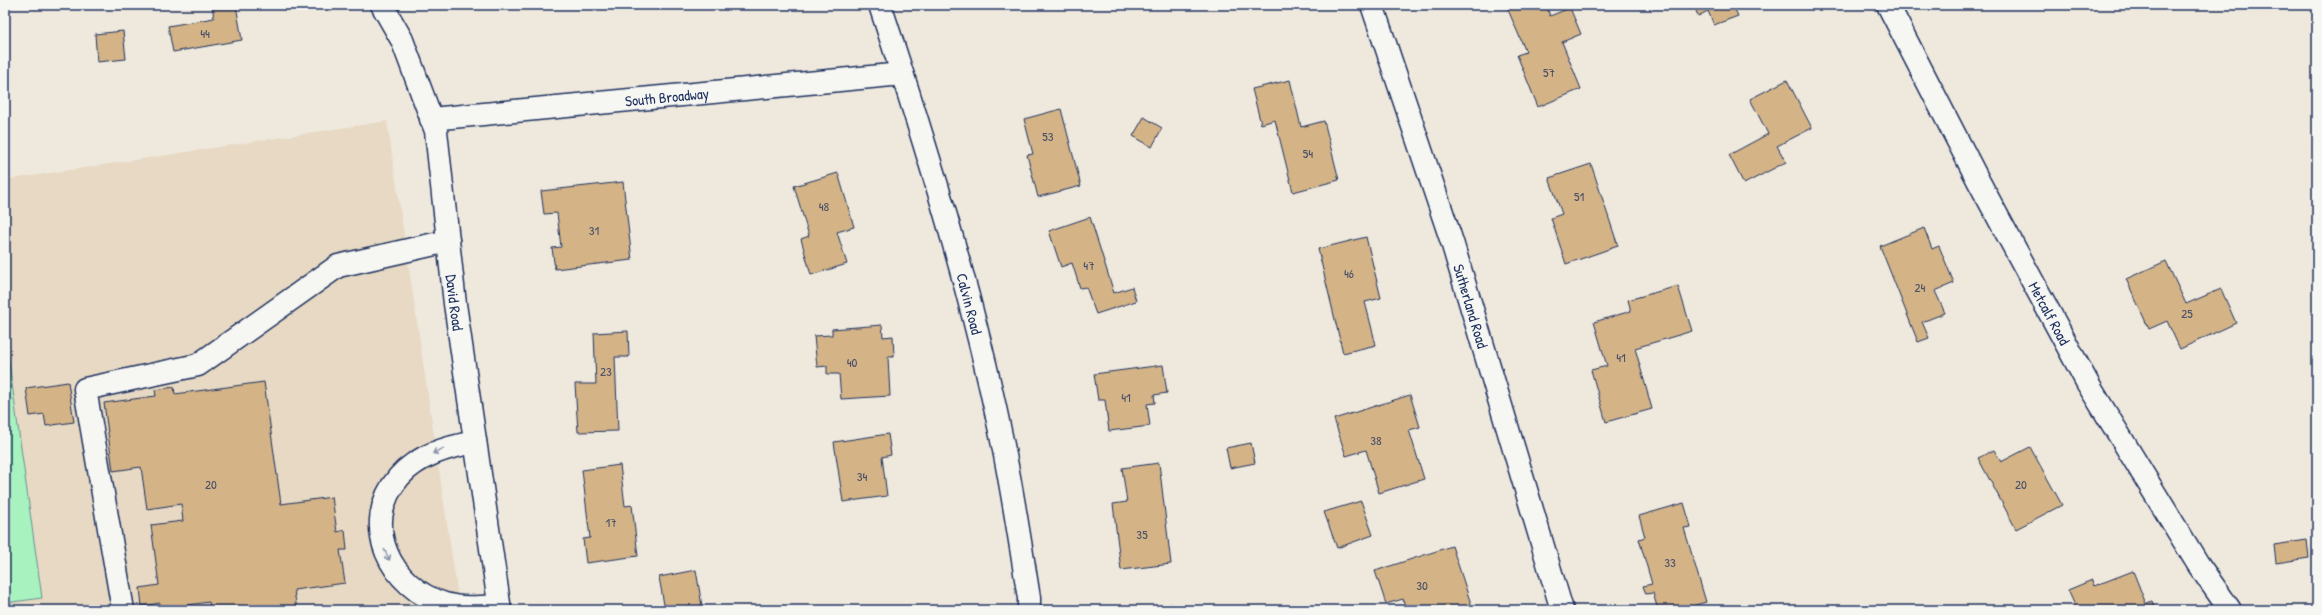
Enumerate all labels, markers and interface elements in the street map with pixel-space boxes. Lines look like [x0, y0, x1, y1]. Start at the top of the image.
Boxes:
house number: 44 [200, 24, 210, 42]
house number: 57 [1543, 63, 1555, 81]
street label: South Broadway [624, 82, 710, 111]
house number: 53 [1042, 127, 1054, 145]
house number: 54 [1303, 144, 1313, 162]
house number: 51 [1574, 187, 1584, 205]
house number: 48 [819, 197, 830, 215]
house number: 31 [589, 221, 600, 239]
house number: 47 [1083, 256, 1095, 274]
street label: Sutherland Road [1449, 261, 1494, 351]
house number: 46 [1344, 264, 1354, 282]
street label: Calvin Road [952, 271, 988, 337]
street label: David Road [441, 273, 469, 332]
house number: 24 [1915, 278, 1926, 296]
street label: Metcalf Road [2024, 278, 2075, 349]
house number: 25 [2181, 304, 2193, 322]
house number: 41 [1616, 348, 1626, 366]
house number: 40 [847, 353, 858, 371]
house number: 23 [600, 362, 612, 380]
house number: 41 [1121, 388, 1131, 406]
house number: 38 [1370, 431, 1382, 449]
one-way arrow [432, 448, 444, 455]
house number: 34 [857, 467, 867, 485]
house number: 20 [205, 475, 217, 493]
house number: 20 [2015, 475, 2027, 493]
house number: 17 [605, 513, 617, 531]
house number: 35 [1136, 525, 1148, 543]
one-way arrow [384, 548, 391, 560]
house number: 33 [1664, 553, 1676, 571]
house number: 30 [1416, 576, 1428, 594]

